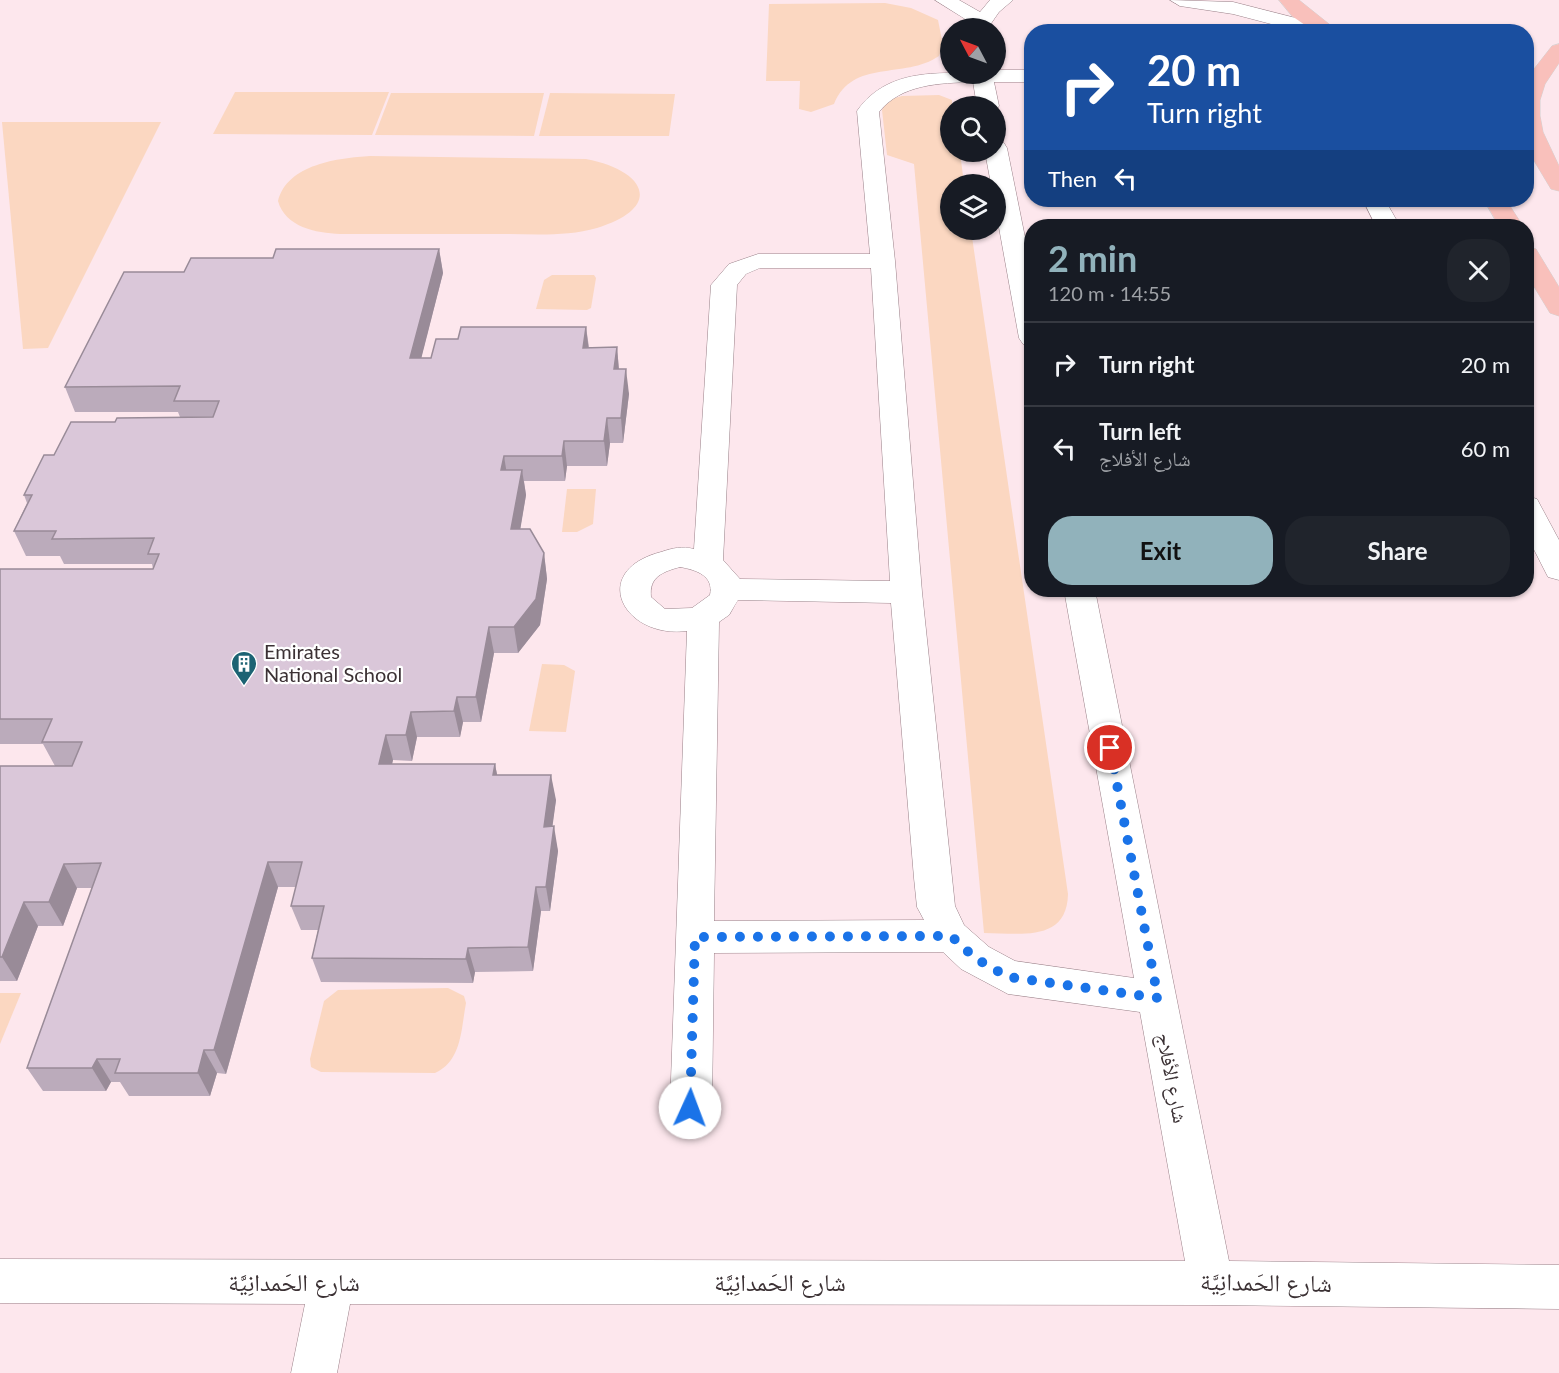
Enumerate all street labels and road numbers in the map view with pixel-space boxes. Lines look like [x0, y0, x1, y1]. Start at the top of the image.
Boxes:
street label: شارع الأفلاج [1151, 1031, 1193, 1125]
street label: شارع الحَمدانِيَّة [1200, 1266, 1332, 1299]
street label: شارع الحَمدانِيَّة [228, 1267, 360, 1298]
street label: شارع الحَمدانِيَّة [714, 1267, 846, 1298]

